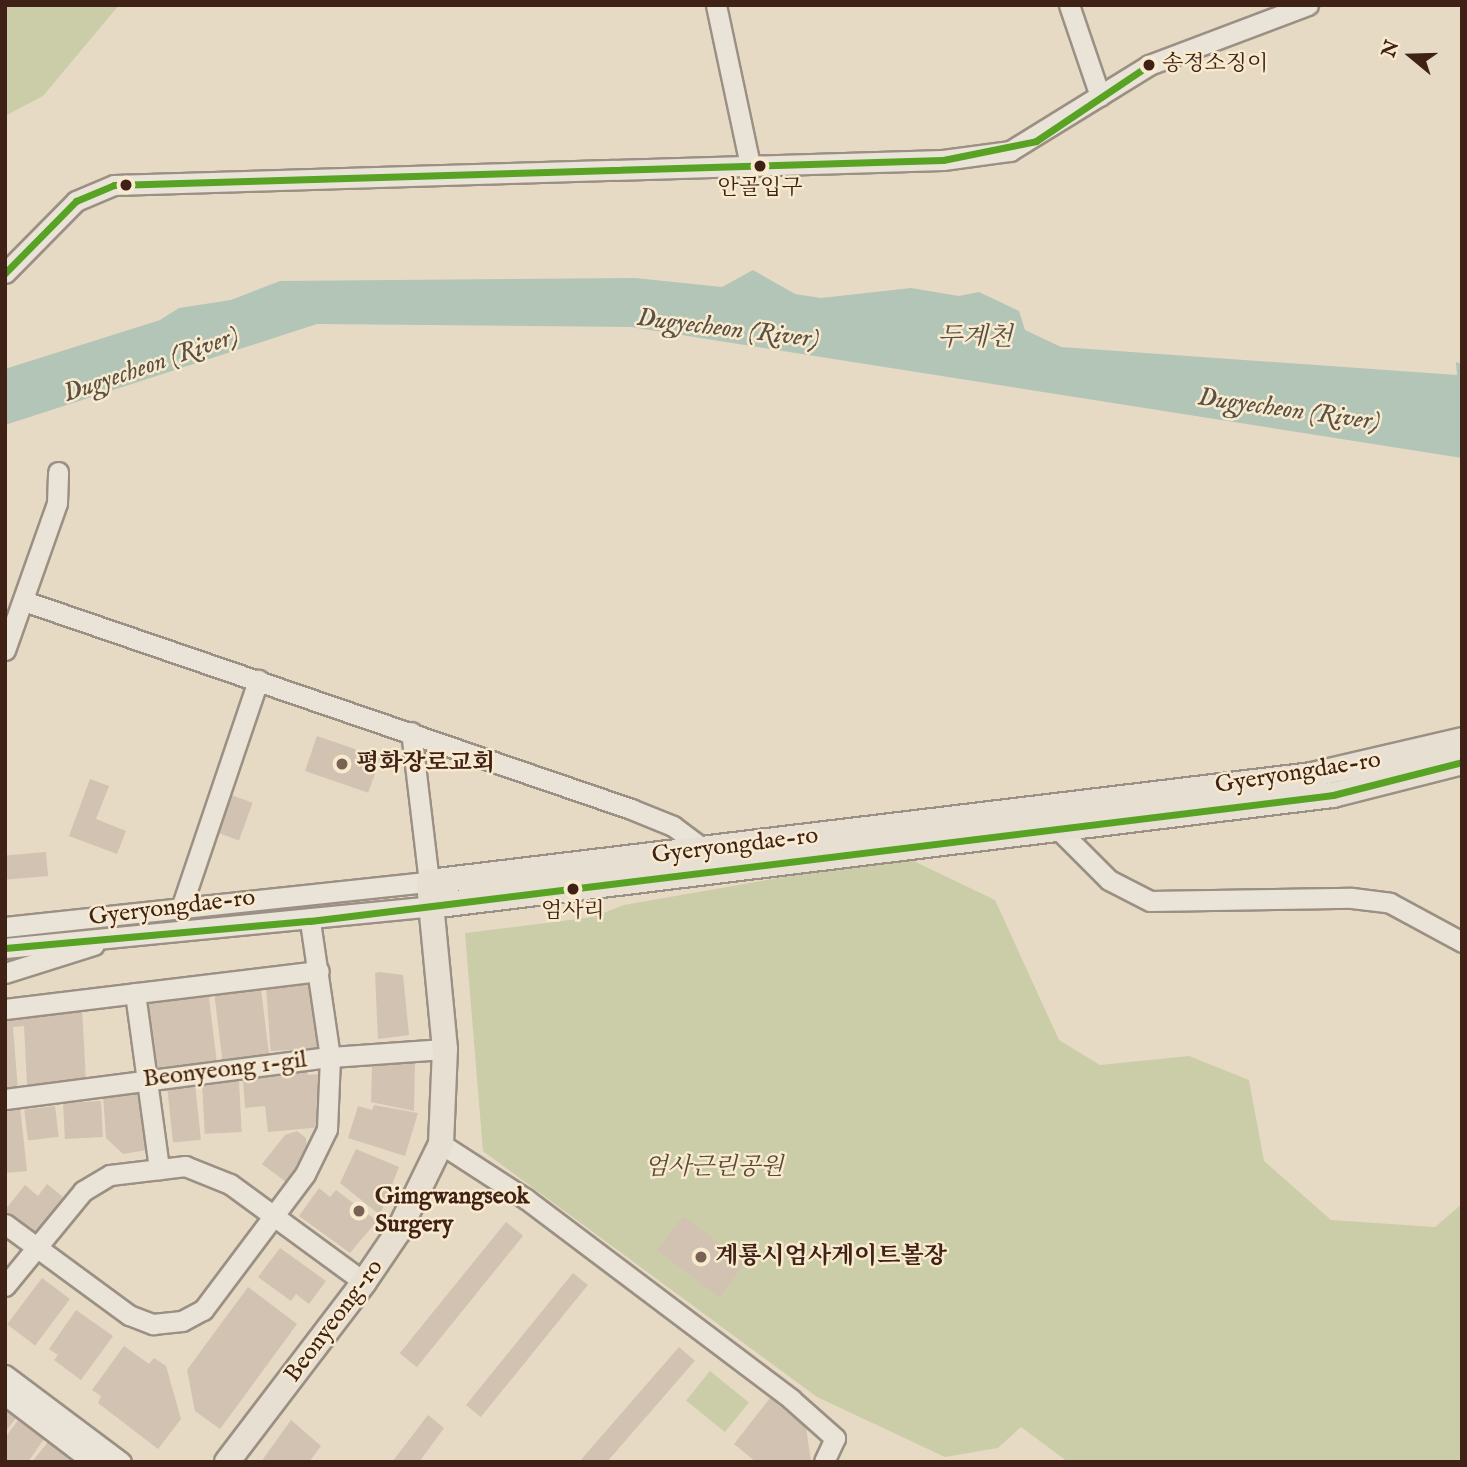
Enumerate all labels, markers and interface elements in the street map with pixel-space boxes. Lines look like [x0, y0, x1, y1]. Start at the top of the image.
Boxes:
north arrow [1376, 21, 1446, 91]
text: N [1377, 37, 1405, 61]
place label: 송정소징이 [1162, 52, 1268, 78]
marker: 송정소징이 [1142, 58, 1156, 72]
marker: 안골입구 [753, 159, 767, 173]
place label: 안골입구 [717, 176, 803, 202]
unlabelled marker [119, 178, 133, 192]
water label: Dugyecheon (River) [635, 302, 821, 356]
water label: Dugyecheon (River) [59, 320, 243, 410]
water label: 두계천 [937, 322, 1013, 354]
water label: Dugyecheon (River) [1196, 382, 1382, 438]
street label: Gyeryongdae-ro [1213, 746, 1383, 800]
place label: 평화장로교회 [356, 750, 495, 778]
marker: 평화장로교회 [334, 756, 350, 772]
street label: Gyeryongdae-ro [650, 822, 820, 870]
marker: 엄사리 [566, 882, 580, 896]
street label: Gyeryongdae-ro [87, 884, 257, 932]
place label: 엄사리 [541, 899, 605, 925]
street label: Beonyeong 1-gil [141, 1046, 309, 1094]
park label: 엄사근린공원 [644, 1154, 784, 1182]
place label: Gimgwangseok Surgery [375, 1183, 529, 1239]
marker: Gimgwangseok Surgery [349, 1201, 369, 1221]
place label: 계룡시엄사게이트볼장 [715, 1243, 947, 1271]
marker: 계룡시엄사게이트볼장 [693, 1249, 709, 1265]
street label: Beonyeong-ro [278, 1254, 390, 1388]

